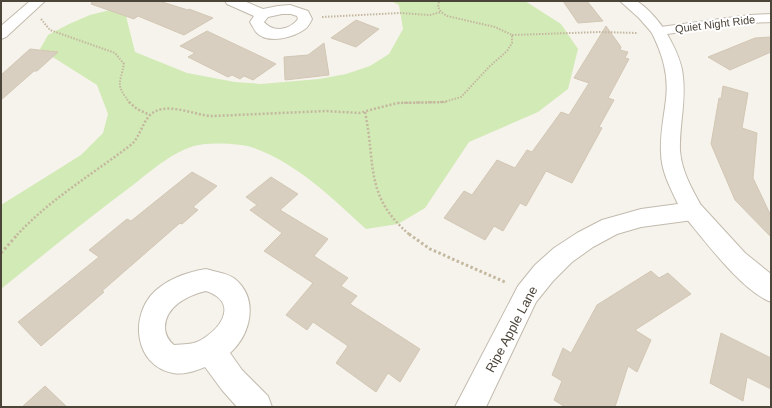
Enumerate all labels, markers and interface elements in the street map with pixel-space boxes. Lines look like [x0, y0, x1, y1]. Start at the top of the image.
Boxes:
street label: Quiet Night Ride [674, 13, 756, 35]
street label: Ripe Apple Lane [482, 284, 540, 375]

